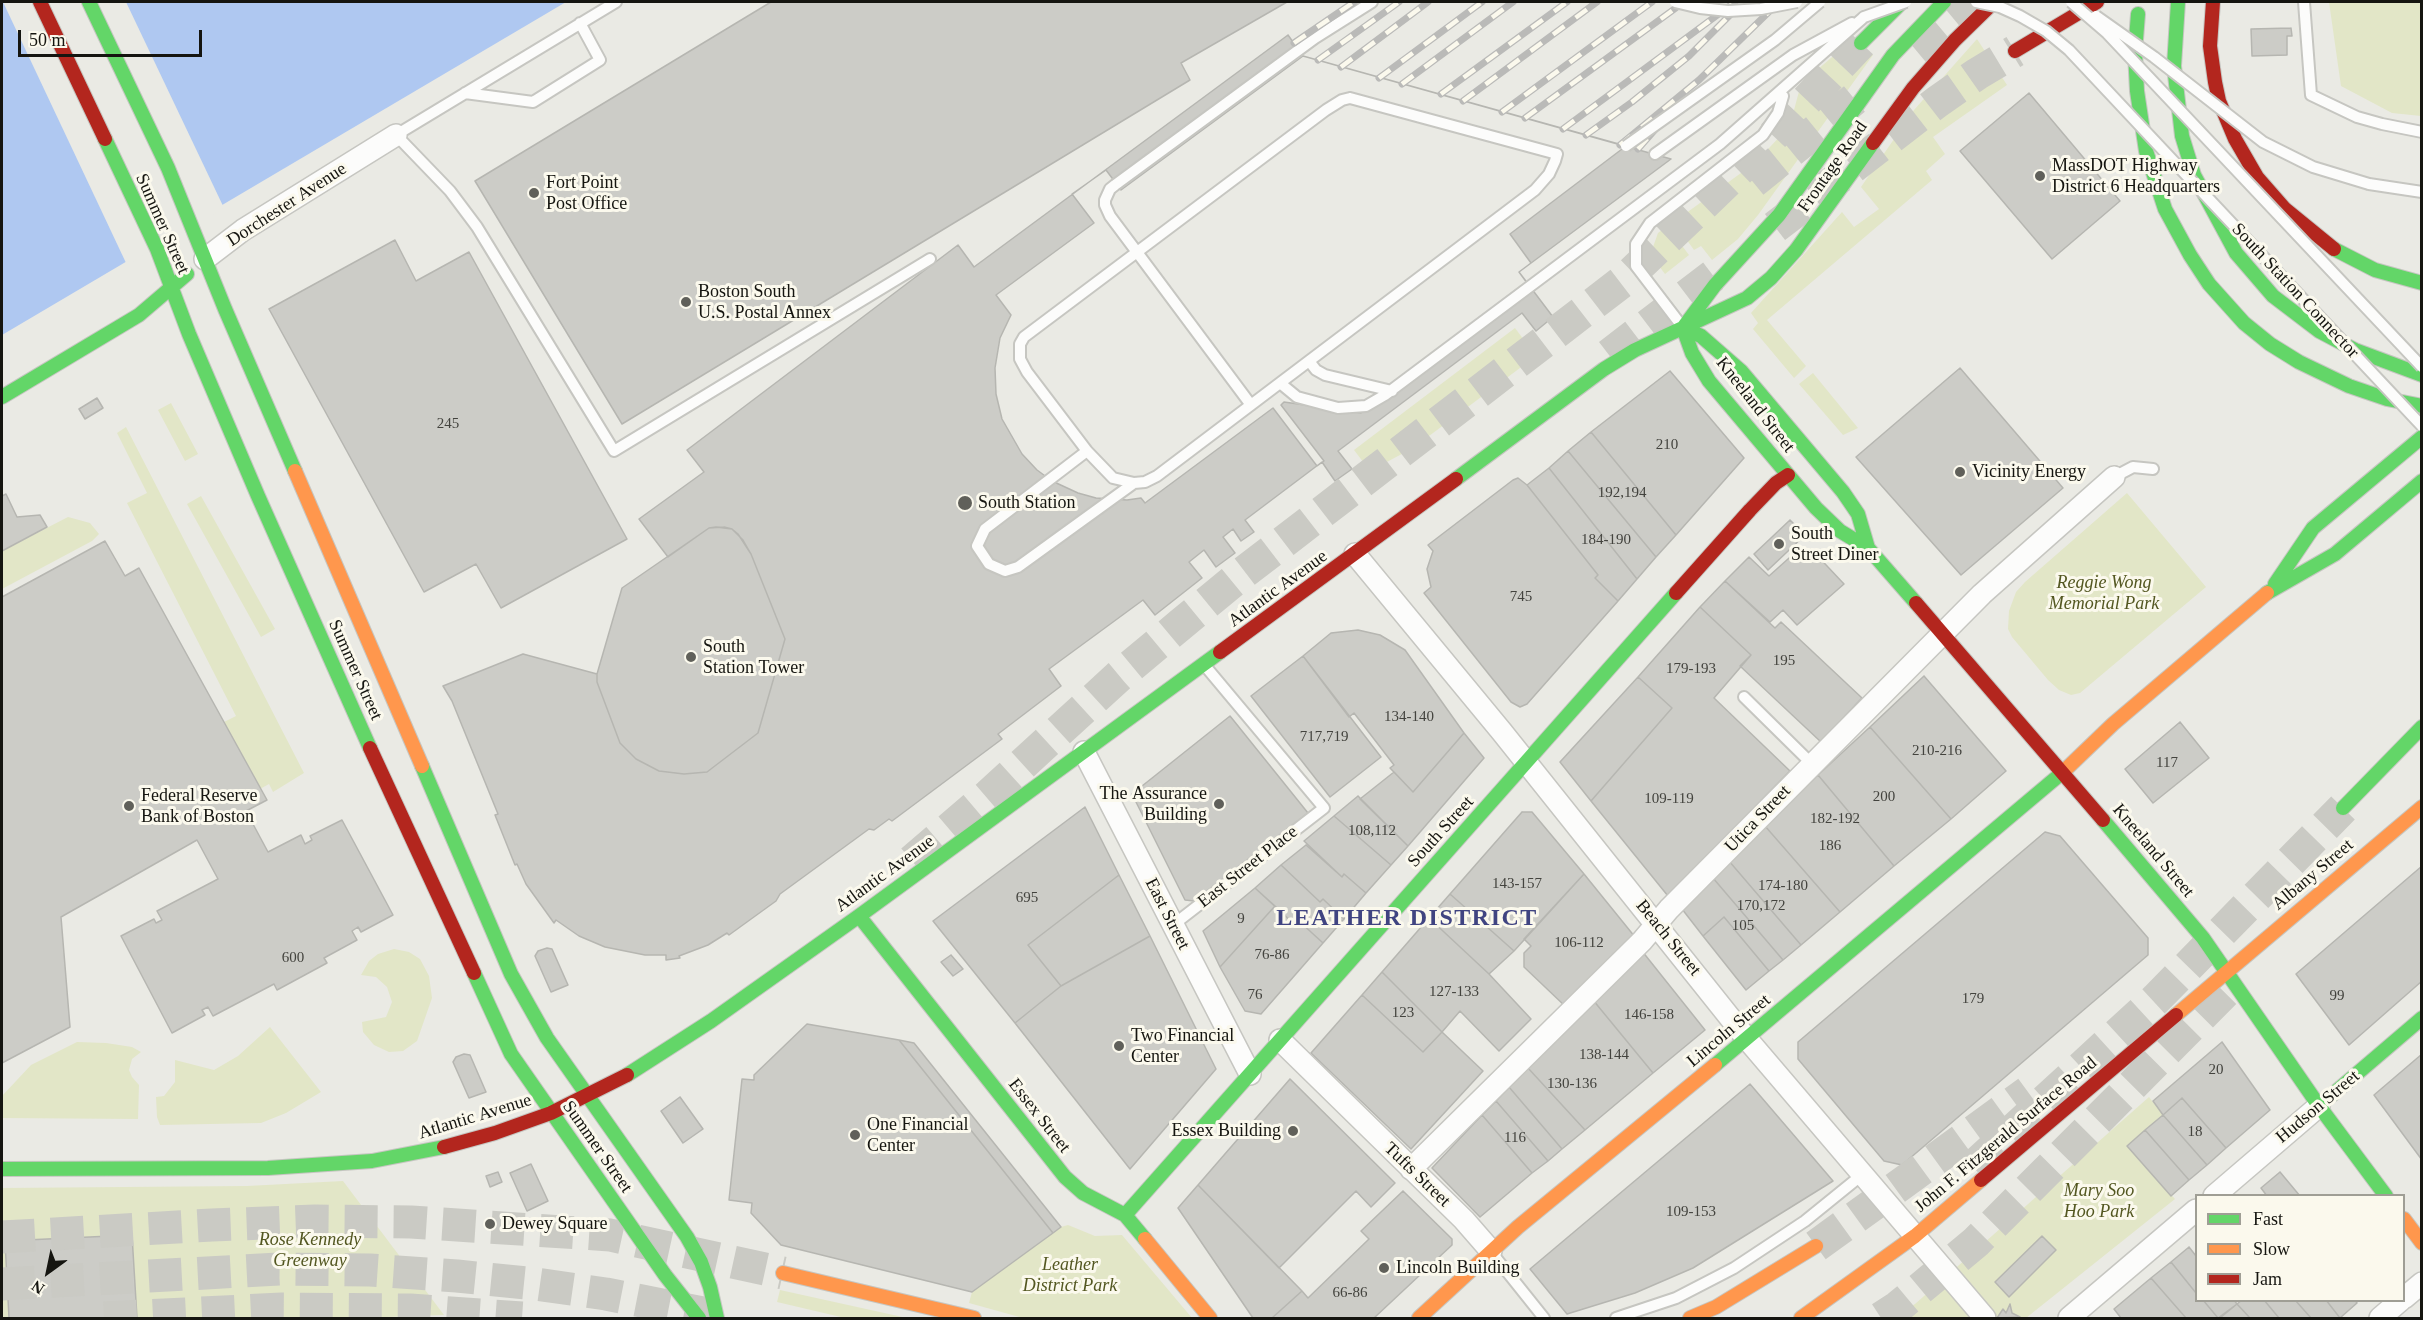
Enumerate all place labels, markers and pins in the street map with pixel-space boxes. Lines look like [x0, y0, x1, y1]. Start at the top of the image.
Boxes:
place label: MassDOT Highway District 6 Headquarters [2052, 155, 2245, 198]
marker: MassDOT Highway District 6 Headquarters [2033, 169, 2047, 183]
place label: Fort Point Post Office [546, 172, 635, 214]
marker: Fort Point Post Office [527, 186, 541, 200]
place label: Boston South U.S. Postal Annex [698, 281, 842, 324]
marker: Boston South U.S. Postal Annex [679, 295, 693, 309]
place label: Vicinity Energy [1972, 461, 2096, 483]
marker: Vicinity Energy [1953, 465, 1967, 479]
place label: South Station [978, 492, 1092, 514]
marker: South Station [956, 494, 974, 512]
place label: South Street Diner [1791, 523, 1890, 566]
marker: South Street Diner [1772, 537, 1786, 551]
place label: South Station Tower [703, 636, 818, 678]
marker: South Station Tower [684, 650, 698, 664]
place label: The Assurance Building [1086, 783, 1207, 826]
place label: Federal Reserve Bank of Boston [141, 785, 274, 828]
marker: The Assurance Building [1212, 797, 1226, 811]
marker: Federal Reserve Bank of Boston [122, 799, 136, 813]
place label: Two Financial Center [1131, 1025, 1247, 1068]
marker: Two Financial Center [1112, 1039, 1126, 1053]
place label: One Financial Center [867, 1114, 982, 1156]
place label: Essex Building [1161, 1120, 1281, 1142]
marker: Essex Building [1286, 1124, 1300, 1138]
marker: One Financial Center [848, 1128, 862, 1142]
place label: Dewey Square [502, 1213, 622, 1235]
marker: Dewey Square [483, 1217, 497, 1231]
place label: Lincoln Building [1396, 1257, 1531, 1279]
marker: Lincoln Building [1377, 1261, 1391, 1275]

